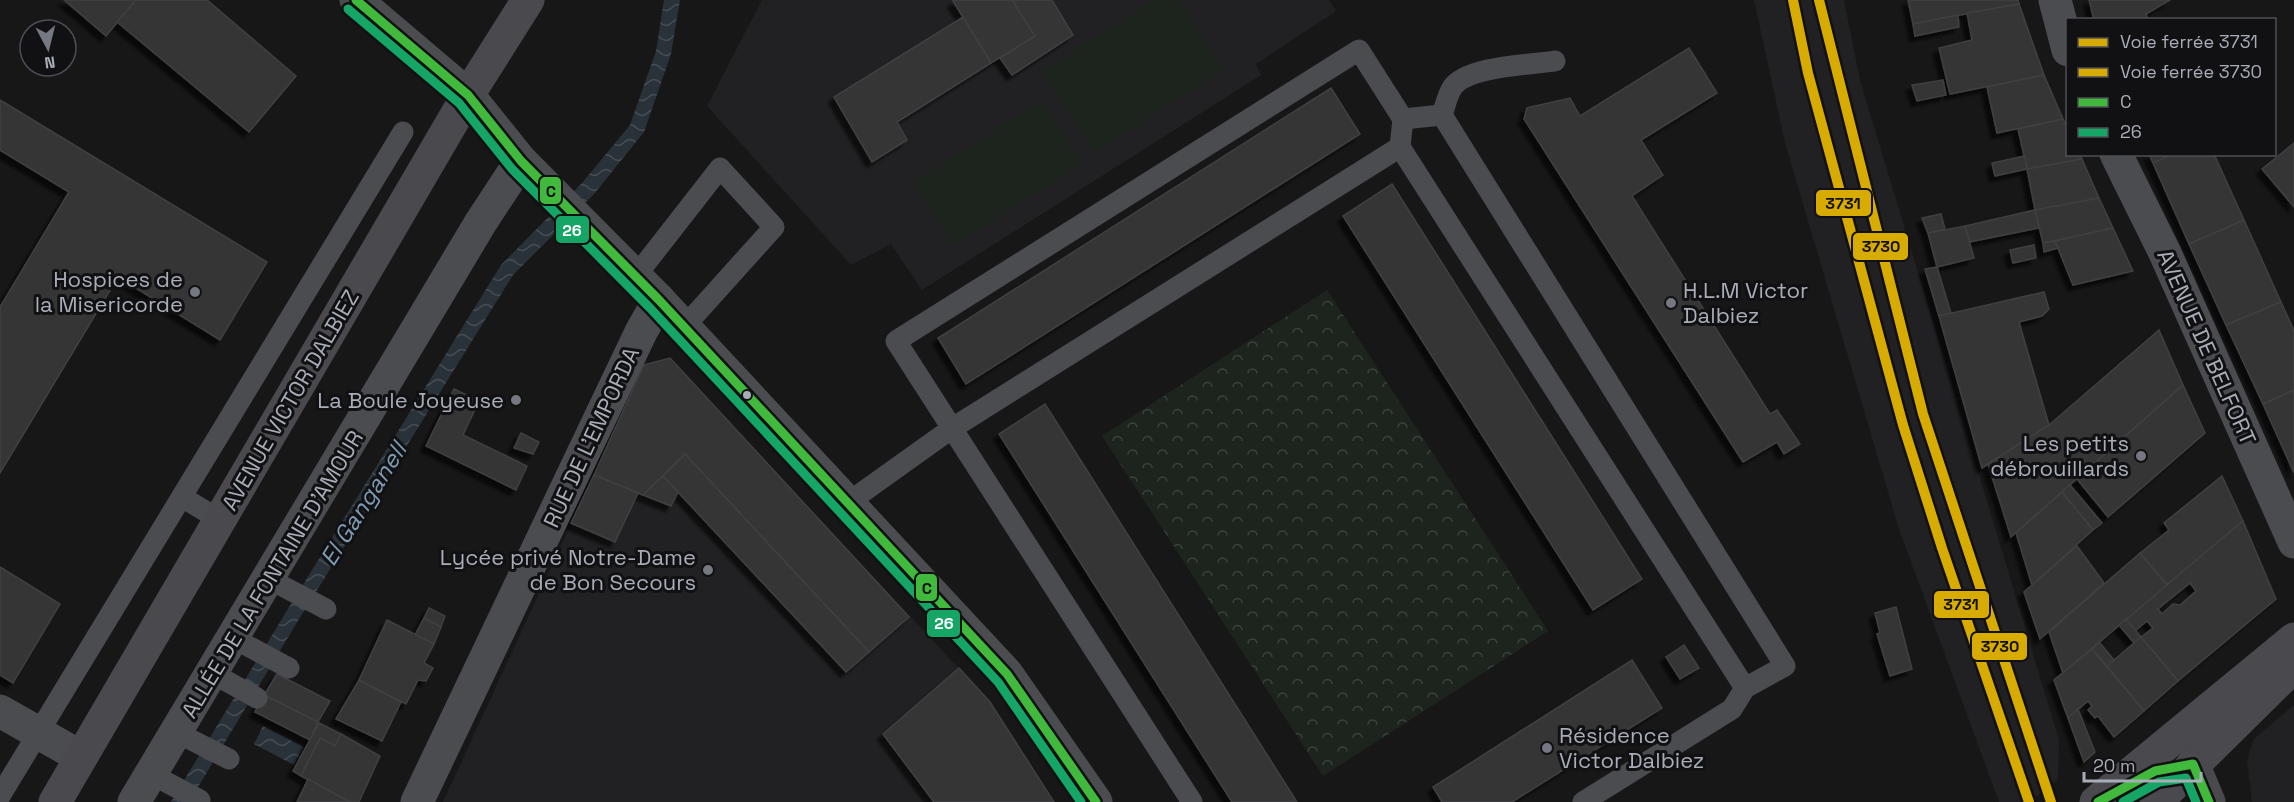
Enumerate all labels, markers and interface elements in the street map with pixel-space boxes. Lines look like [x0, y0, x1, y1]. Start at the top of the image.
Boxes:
north arrow [18, 18, 78, 78]
legend [2066, 18, 2276, 156]
text: Voie ferrée 3731 [2120, 30, 2258, 53]
text: N [43, 51, 56, 73]
text: Voie ferrée 3730 [2120, 60, 2262, 83]
text: C [2120, 90, 2132, 113]
text: 26 [2120, 120, 2142, 143]
line badge: C [539, 176, 562, 205]
text: C [546, 181, 556, 202]
line badge: 3731 [1815, 189, 1872, 217]
text: 3731 [1825, 193, 1861, 214]
line badge: 26 [555, 215, 590, 244]
text: 26 [562, 220, 582, 241]
line badge: 3730 [1852, 232, 1909, 261]
text: 3730 [1862, 236, 1900, 257]
street label: AVENUE DE BELFORT [2151, 245, 2263, 449]
place label: Hospices de la Misericorde [35, 265, 183, 318]
place label: H.L.M Victor Dalbiez [1683, 276, 1808, 329]
marker: Hospices de la Misericorde [188, 285, 202, 299]
street label: AVENUE VICTOR DALBIEZ [215, 285, 365, 515]
marker: H.L.M Victor Dalbiez [1664, 296, 1678, 310]
street label: RUE DE L'EMPORDA [537, 342, 645, 532]
place label: La Boule Joyeuse [317, 386, 504, 414]
unlabelled marker [741, 389, 753, 401]
marker: La Boule Joyeuse [509, 393, 523, 407]
street label: ALLÉE DE LA FONTAINE D'AMOUR [175, 425, 369, 723]
place label: Les petits débrouillards [1990, 429, 2129, 482]
water label: El Ganganell [313, 434, 415, 571]
marker: Les petits débrouillards [2134, 449, 2148, 463]
place label: Lycée privé Notre-Dame de Bon Secours [440, 543, 696, 596]
marker: Lycée privé Notre-Dame de Bon Secours [701, 563, 715, 577]
line badge: C [915, 573, 938, 602]
text: C [922, 578, 932, 599]
line badge: 3731 [1933, 590, 1990, 619]
text: 3731 [1943, 594, 1979, 615]
line badge: 26 [926, 609, 961, 638]
text: 26 [934, 613, 954, 634]
line badge: 3730 [1971, 632, 2028, 661]
text: 3730 [1981, 636, 2019, 657]
place label: Résidence Victor Dalbiez [1559, 721, 1704, 774]
marker: Résidence Victor Dalbiez [1540, 741, 1554, 755]
scale bar [2084, 745, 2201, 783]
text: 20 m [2093, 754, 2136, 777]

